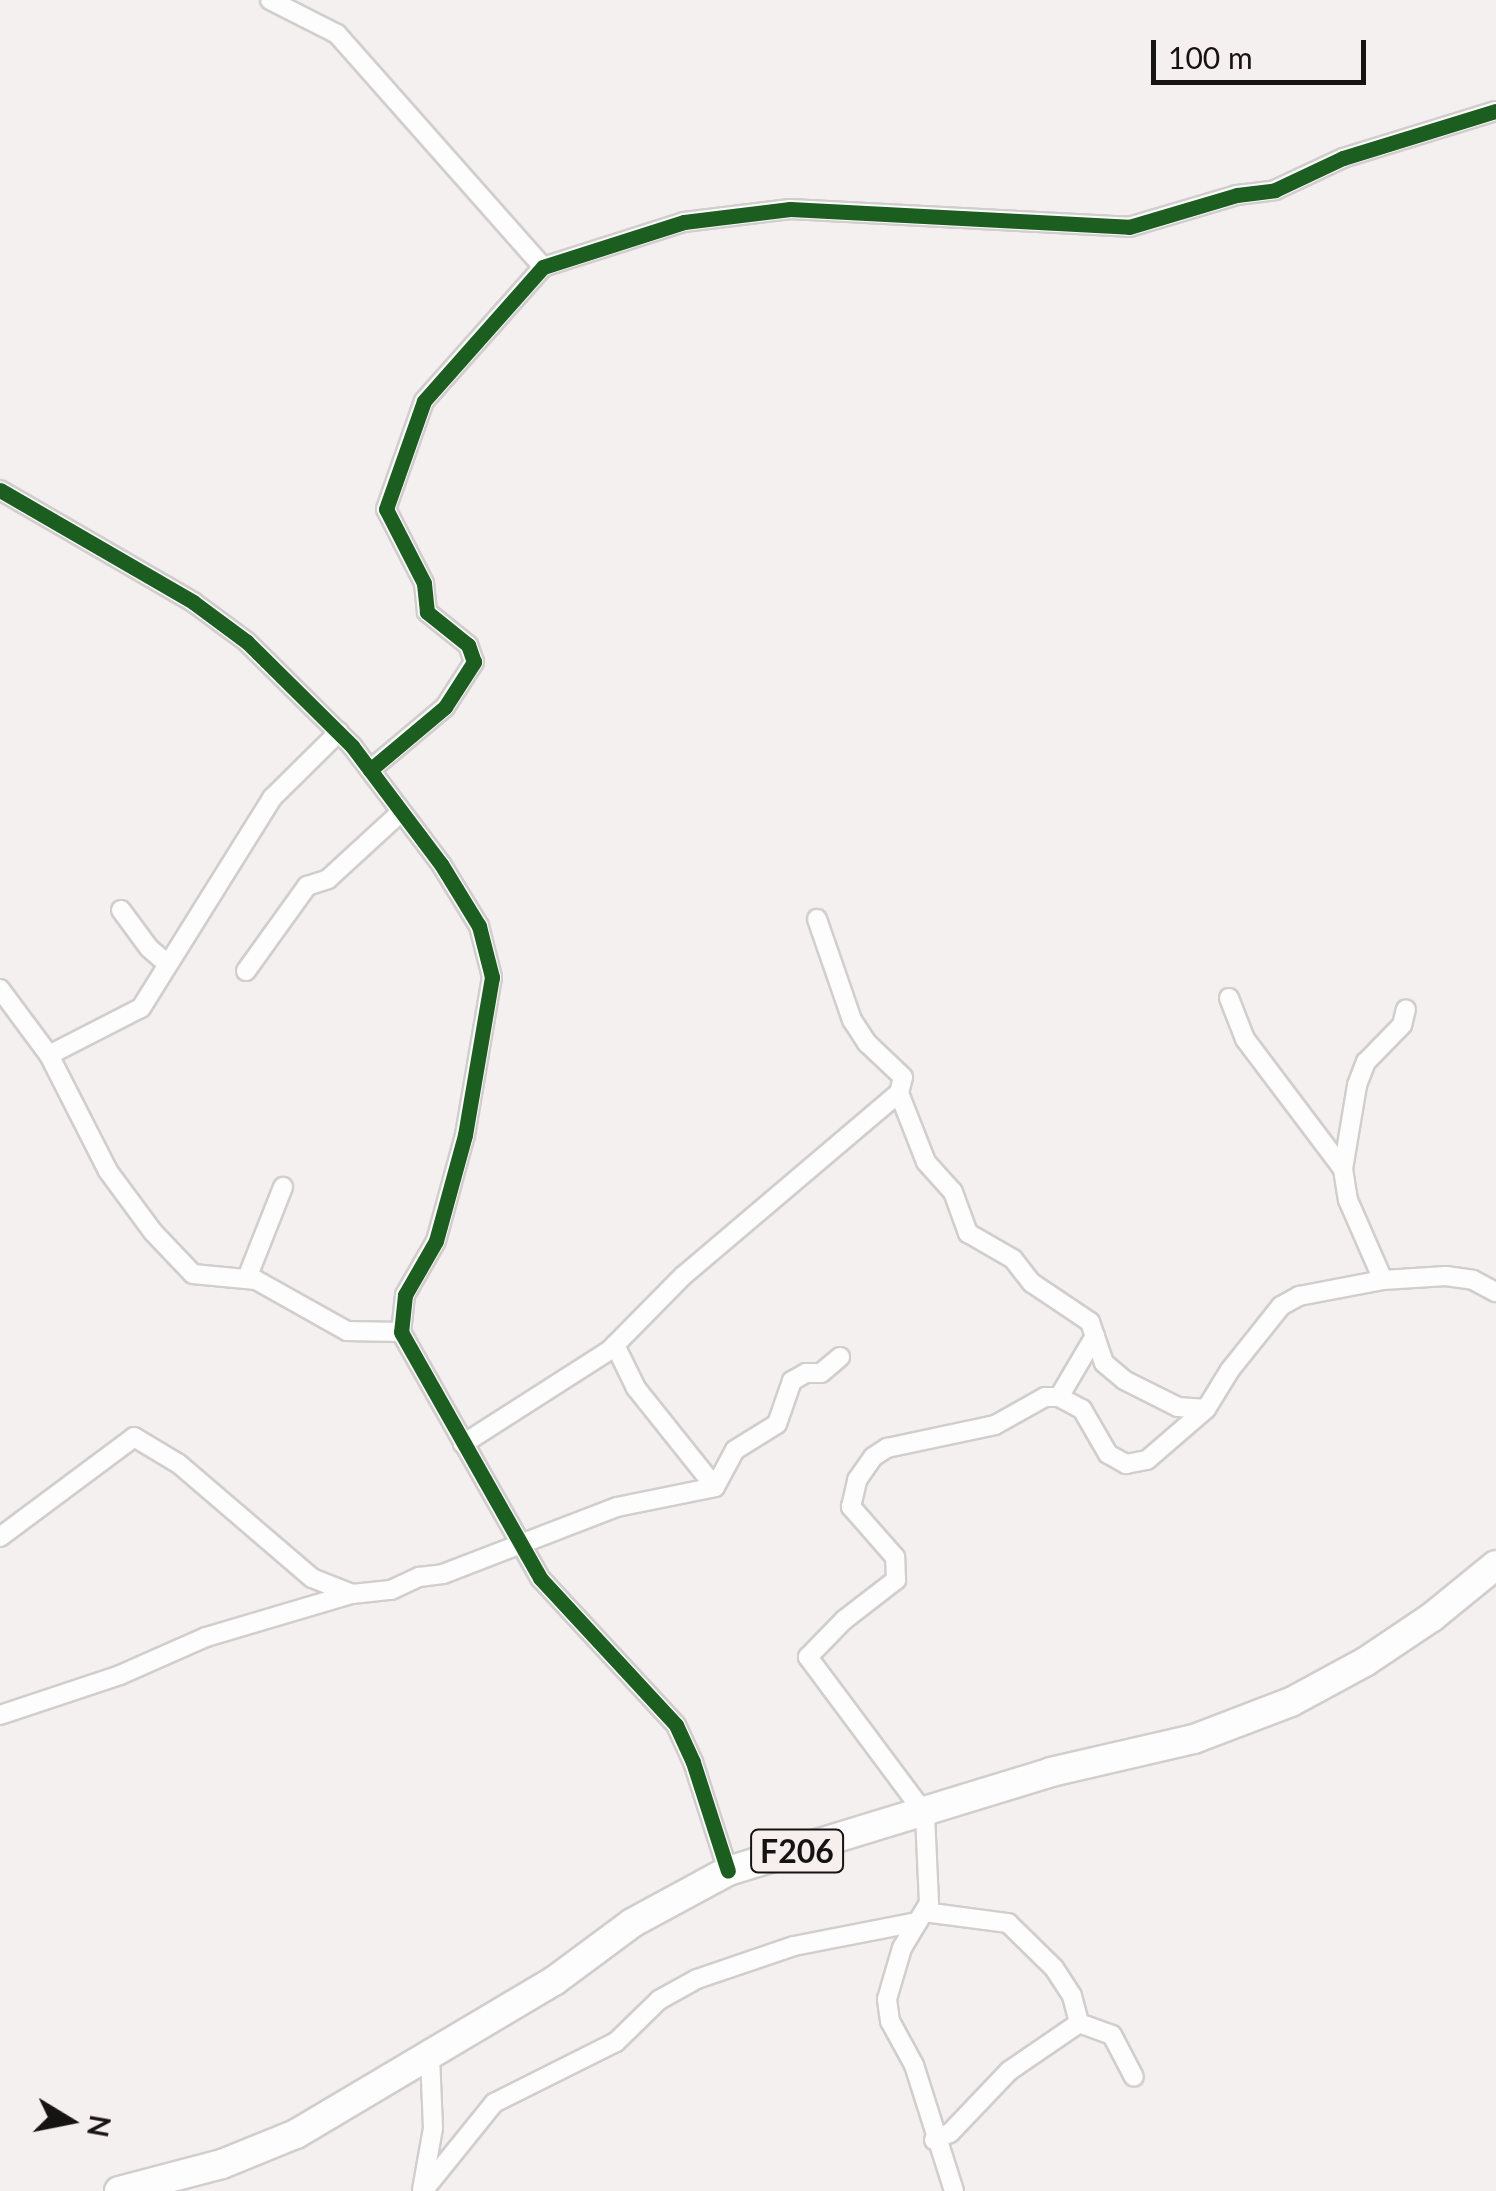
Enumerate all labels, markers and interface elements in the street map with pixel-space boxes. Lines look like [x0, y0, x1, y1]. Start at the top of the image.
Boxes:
scale bar [1156, 20, 1371, 82]
text: 100 m [1168, 39, 1253, 75]
road number: F206 [750, 1824, 844, 1878]
north arrow [20, 2071, 120, 2171]
text: N [81, 2113, 118, 2140]

